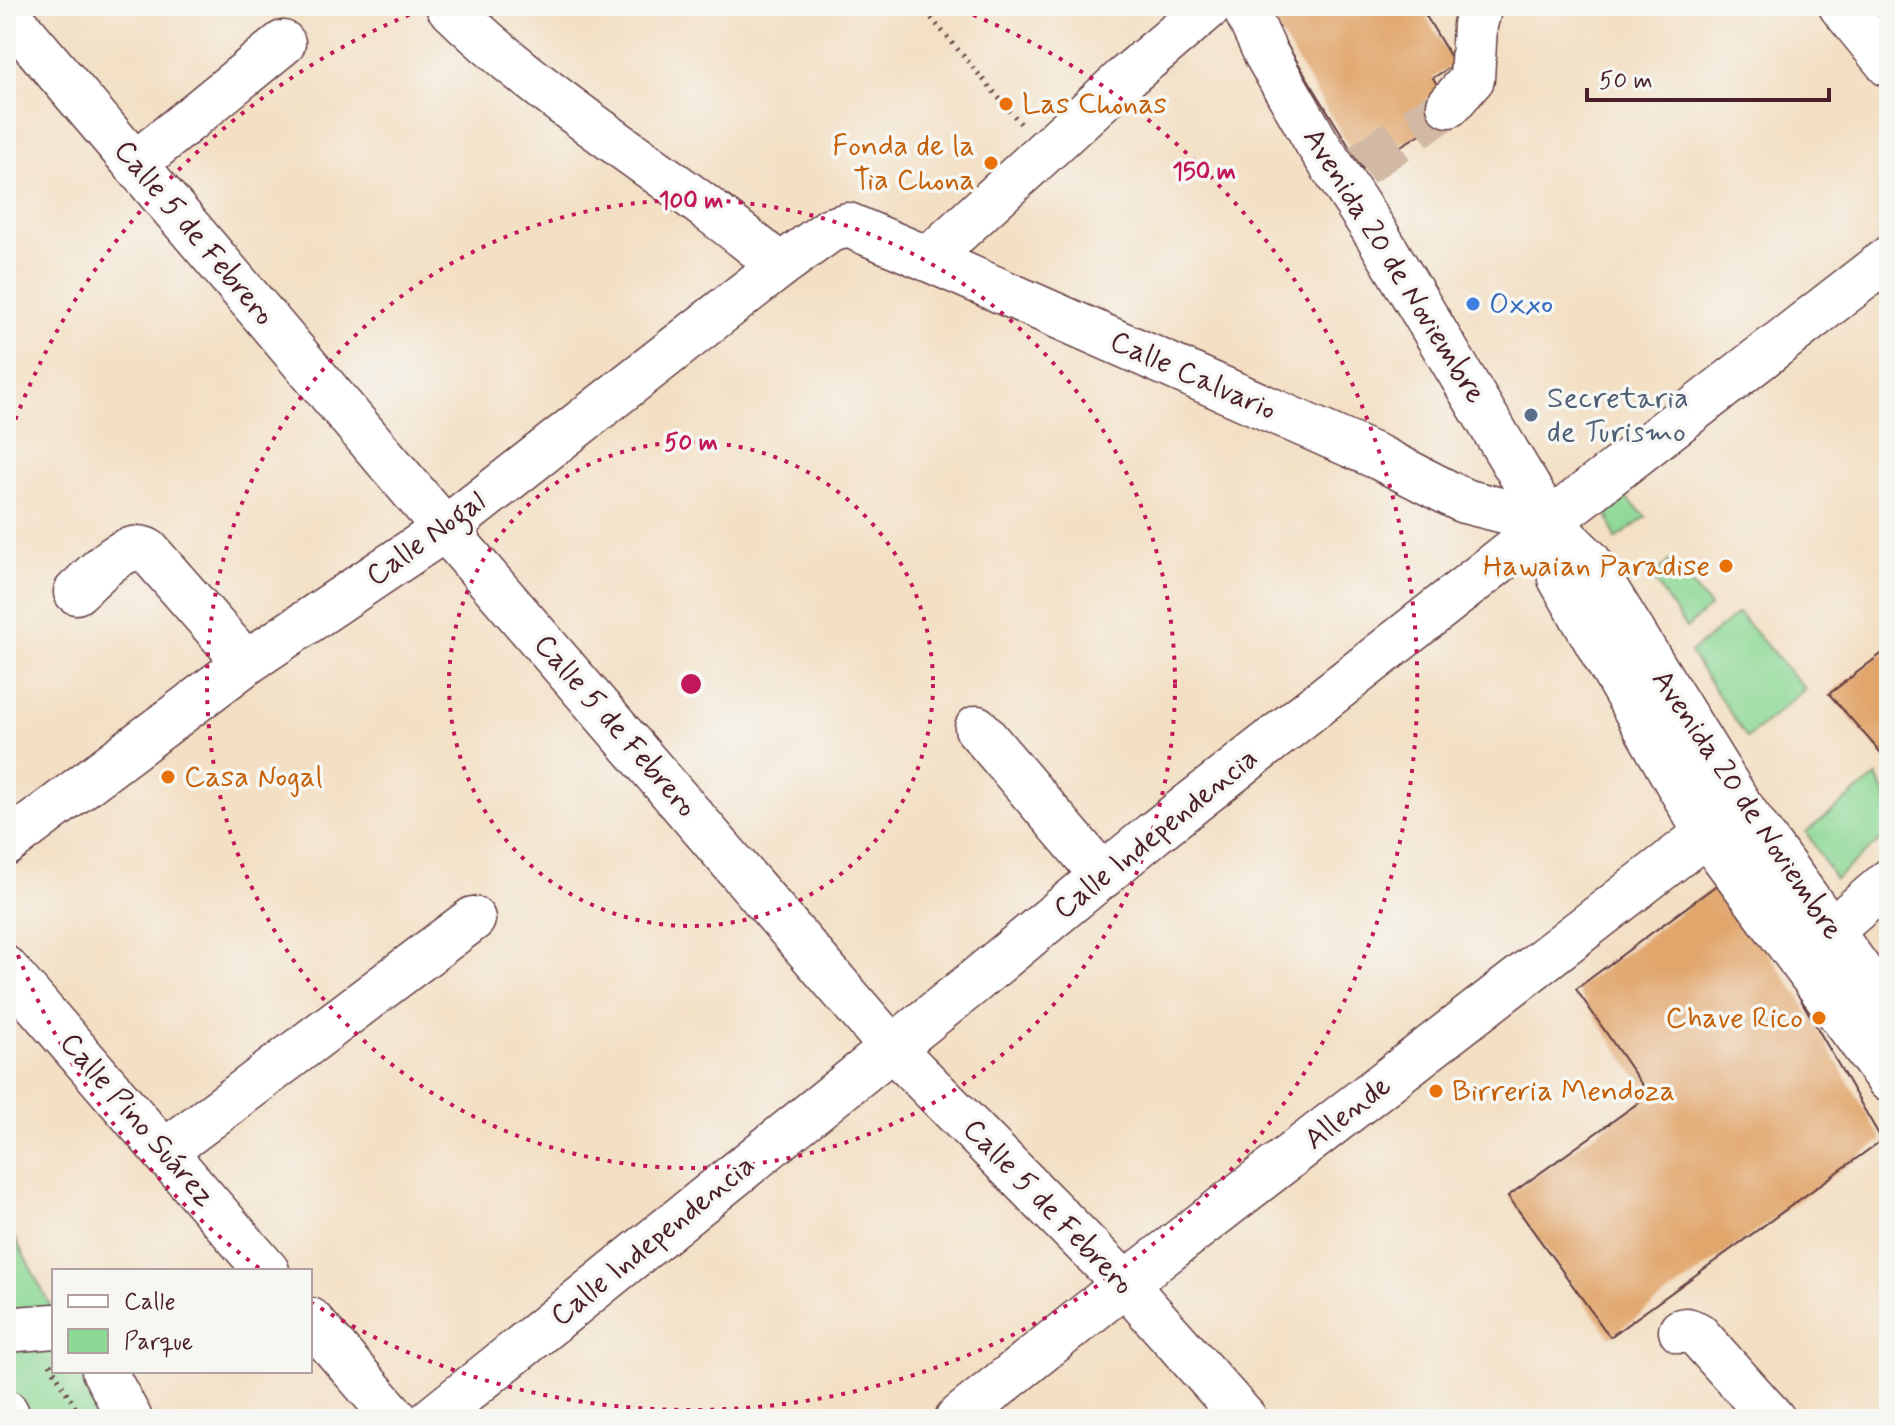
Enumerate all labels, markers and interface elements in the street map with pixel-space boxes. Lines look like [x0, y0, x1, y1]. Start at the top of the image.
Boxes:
scale bar [1587, 52, 1829, 102]
text: 50 m [1599, 66, 1653, 97]
place label: Las Chonas [1022, 85, 1167, 124]
marker: Las Chonas [997, 95, 1015, 113]
street label: Avenida 20 de Noviembre [1293, 121, 1495, 411]
place label: Fonda de la Tia Chona [832, 127, 975, 200]
street label: Calle 5 de Febrero [105, 132, 283, 334]
marker: Fonda de la Tia Chona [982, 154, 1000, 172]
text: 150 m [1172, 157, 1236, 188]
text: 100 m [659, 186, 723, 217]
place label: Oxxo [1489, 285, 1553, 324]
marker: Oxxo [1464, 295, 1482, 313]
street label: Calle Calvario [1104, 322, 1282, 430]
place label: Secretaria de Turismo [1547, 379, 1689, 452]
marker: Secretaria de Turismo [1522, 406, 1540, 424]
text: 50 m [664, 428, 718, 459]
street label: Calle Nogal [358, 482, 495, 598]
place label: Hawaian Paradise [1483, 547, 1710, 586]
marker: Hawaian Paradise [1717, 557, 1735, 575]
street label: Calle 5 de Febrero [525, 626, 705, 826]
street label: Avenida 20 de Noviembre [1642, 662, 1852, 948]
centre of rings [677, 670, 705, 698]
street label: Calle Independencia [1046, 739, 1266, 929]
place label: Casa Nogal [184, 758, 323, 797]
marker: Casa Nogal [159, 768, 177, 786]
place label: Chave Rico [1665, 999, 1803, 1038]
marker: Chave Rico [1810, 1009, 1828, 1027]
street label: Calle Pino Suárez [51, 1025, 223, 1215]
street label: Allende [1297, 1067, 1399, 1159]
place label: Birreria Mendoza [1452, 1072, 1675, 1111]
marker: Birreria Mendoza [1427, 1082, 1445, 1100]
street label: Calle 5 de Febrero [954, 1110, 1142, 1304]
street label: Calle Independencia [543, 1146, 763, 1336]
legend [52, 1269, 312, 1373]
text: Calle [124, 1287, 176, 1318]
text: Parque [124, 1327, 193, 1358]

